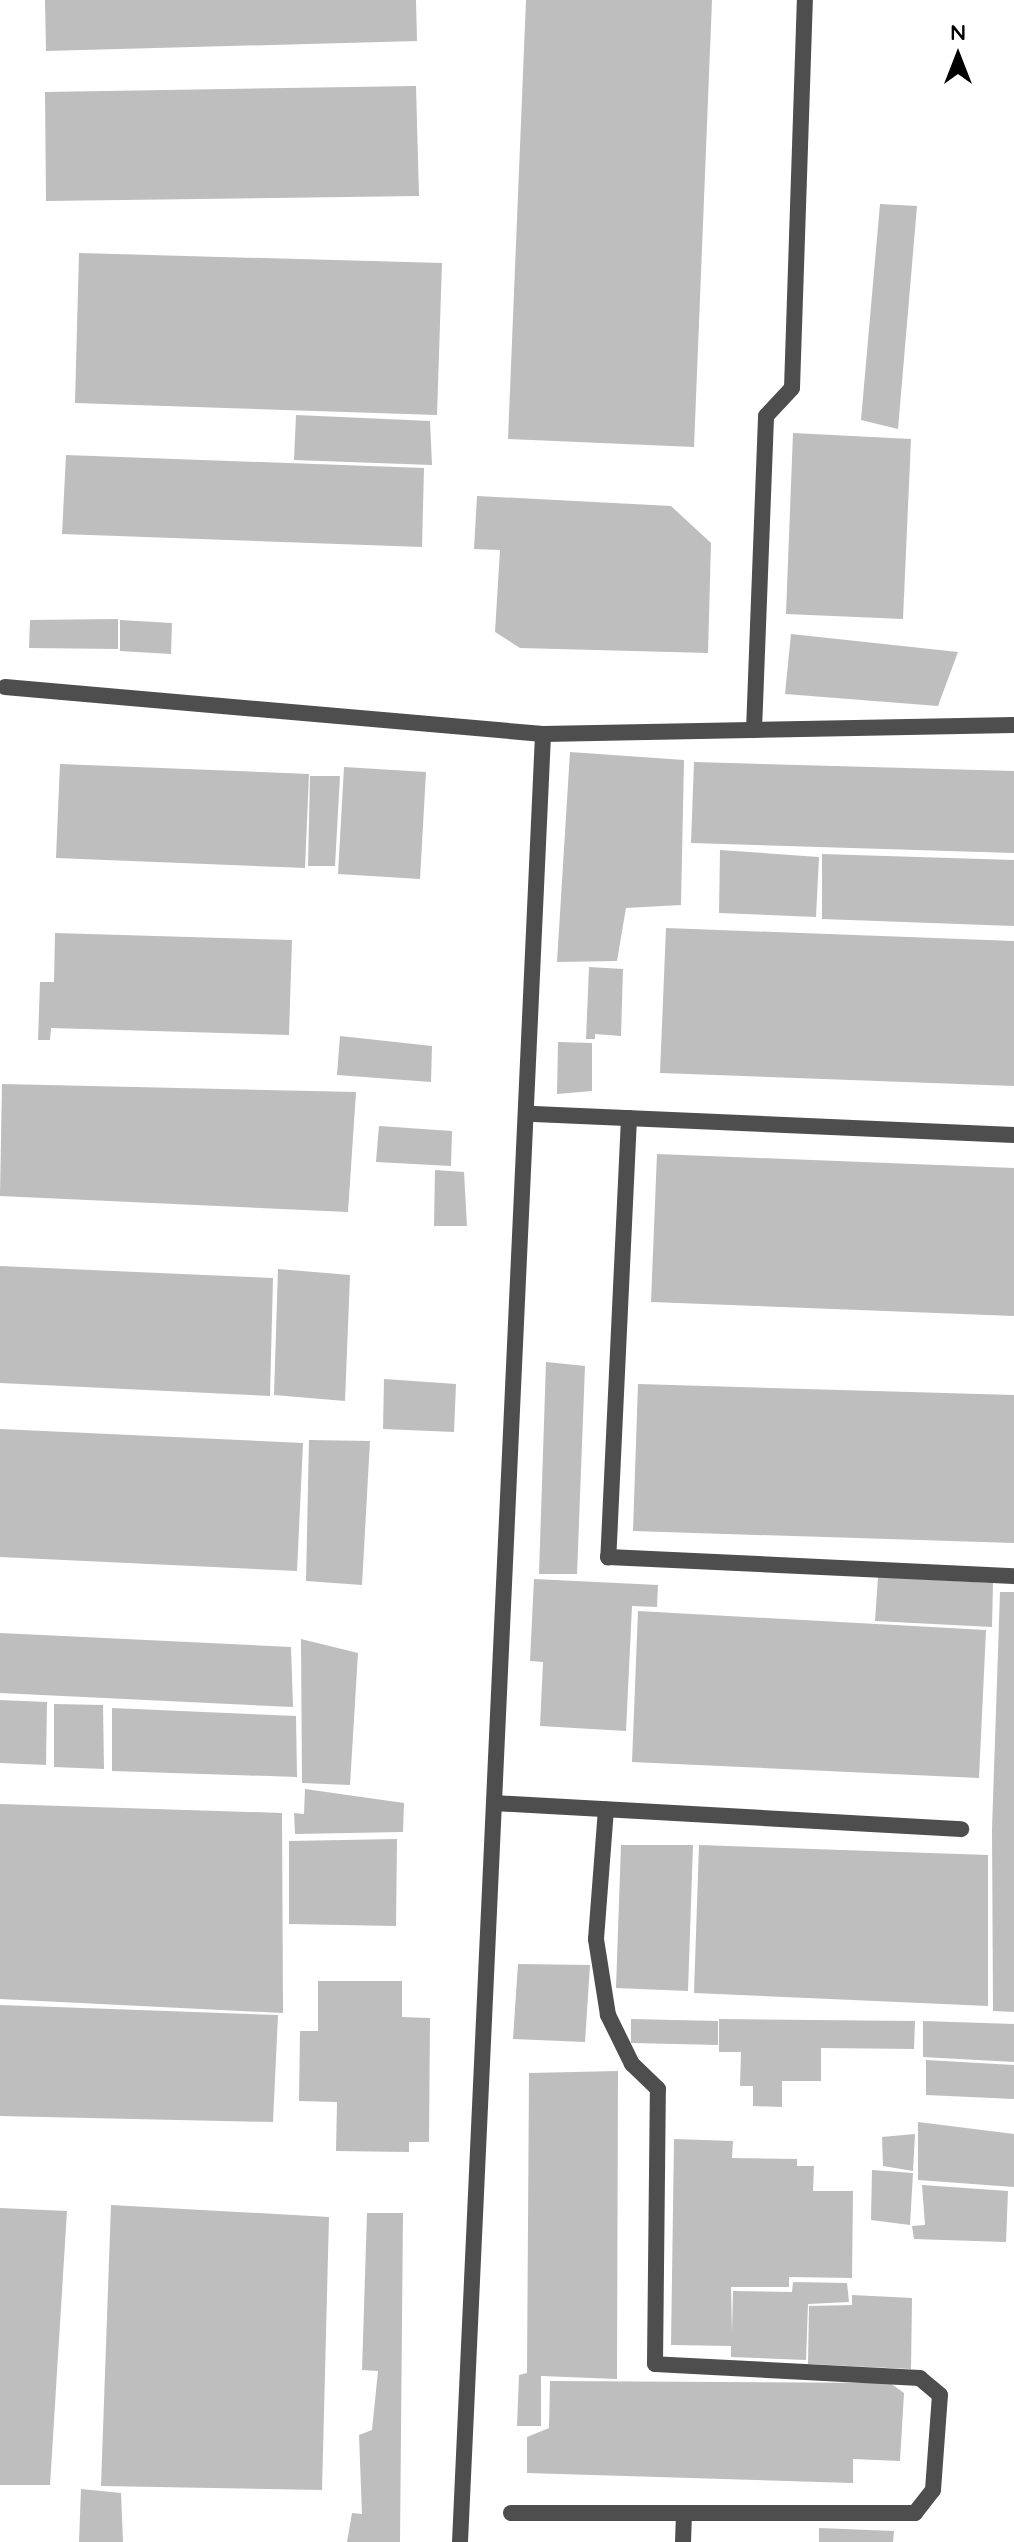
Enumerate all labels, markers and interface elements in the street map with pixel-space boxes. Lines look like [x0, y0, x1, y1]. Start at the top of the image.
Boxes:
north arrow [918, 16, 998, 96]
text: N [950, 18, 966, 46]

